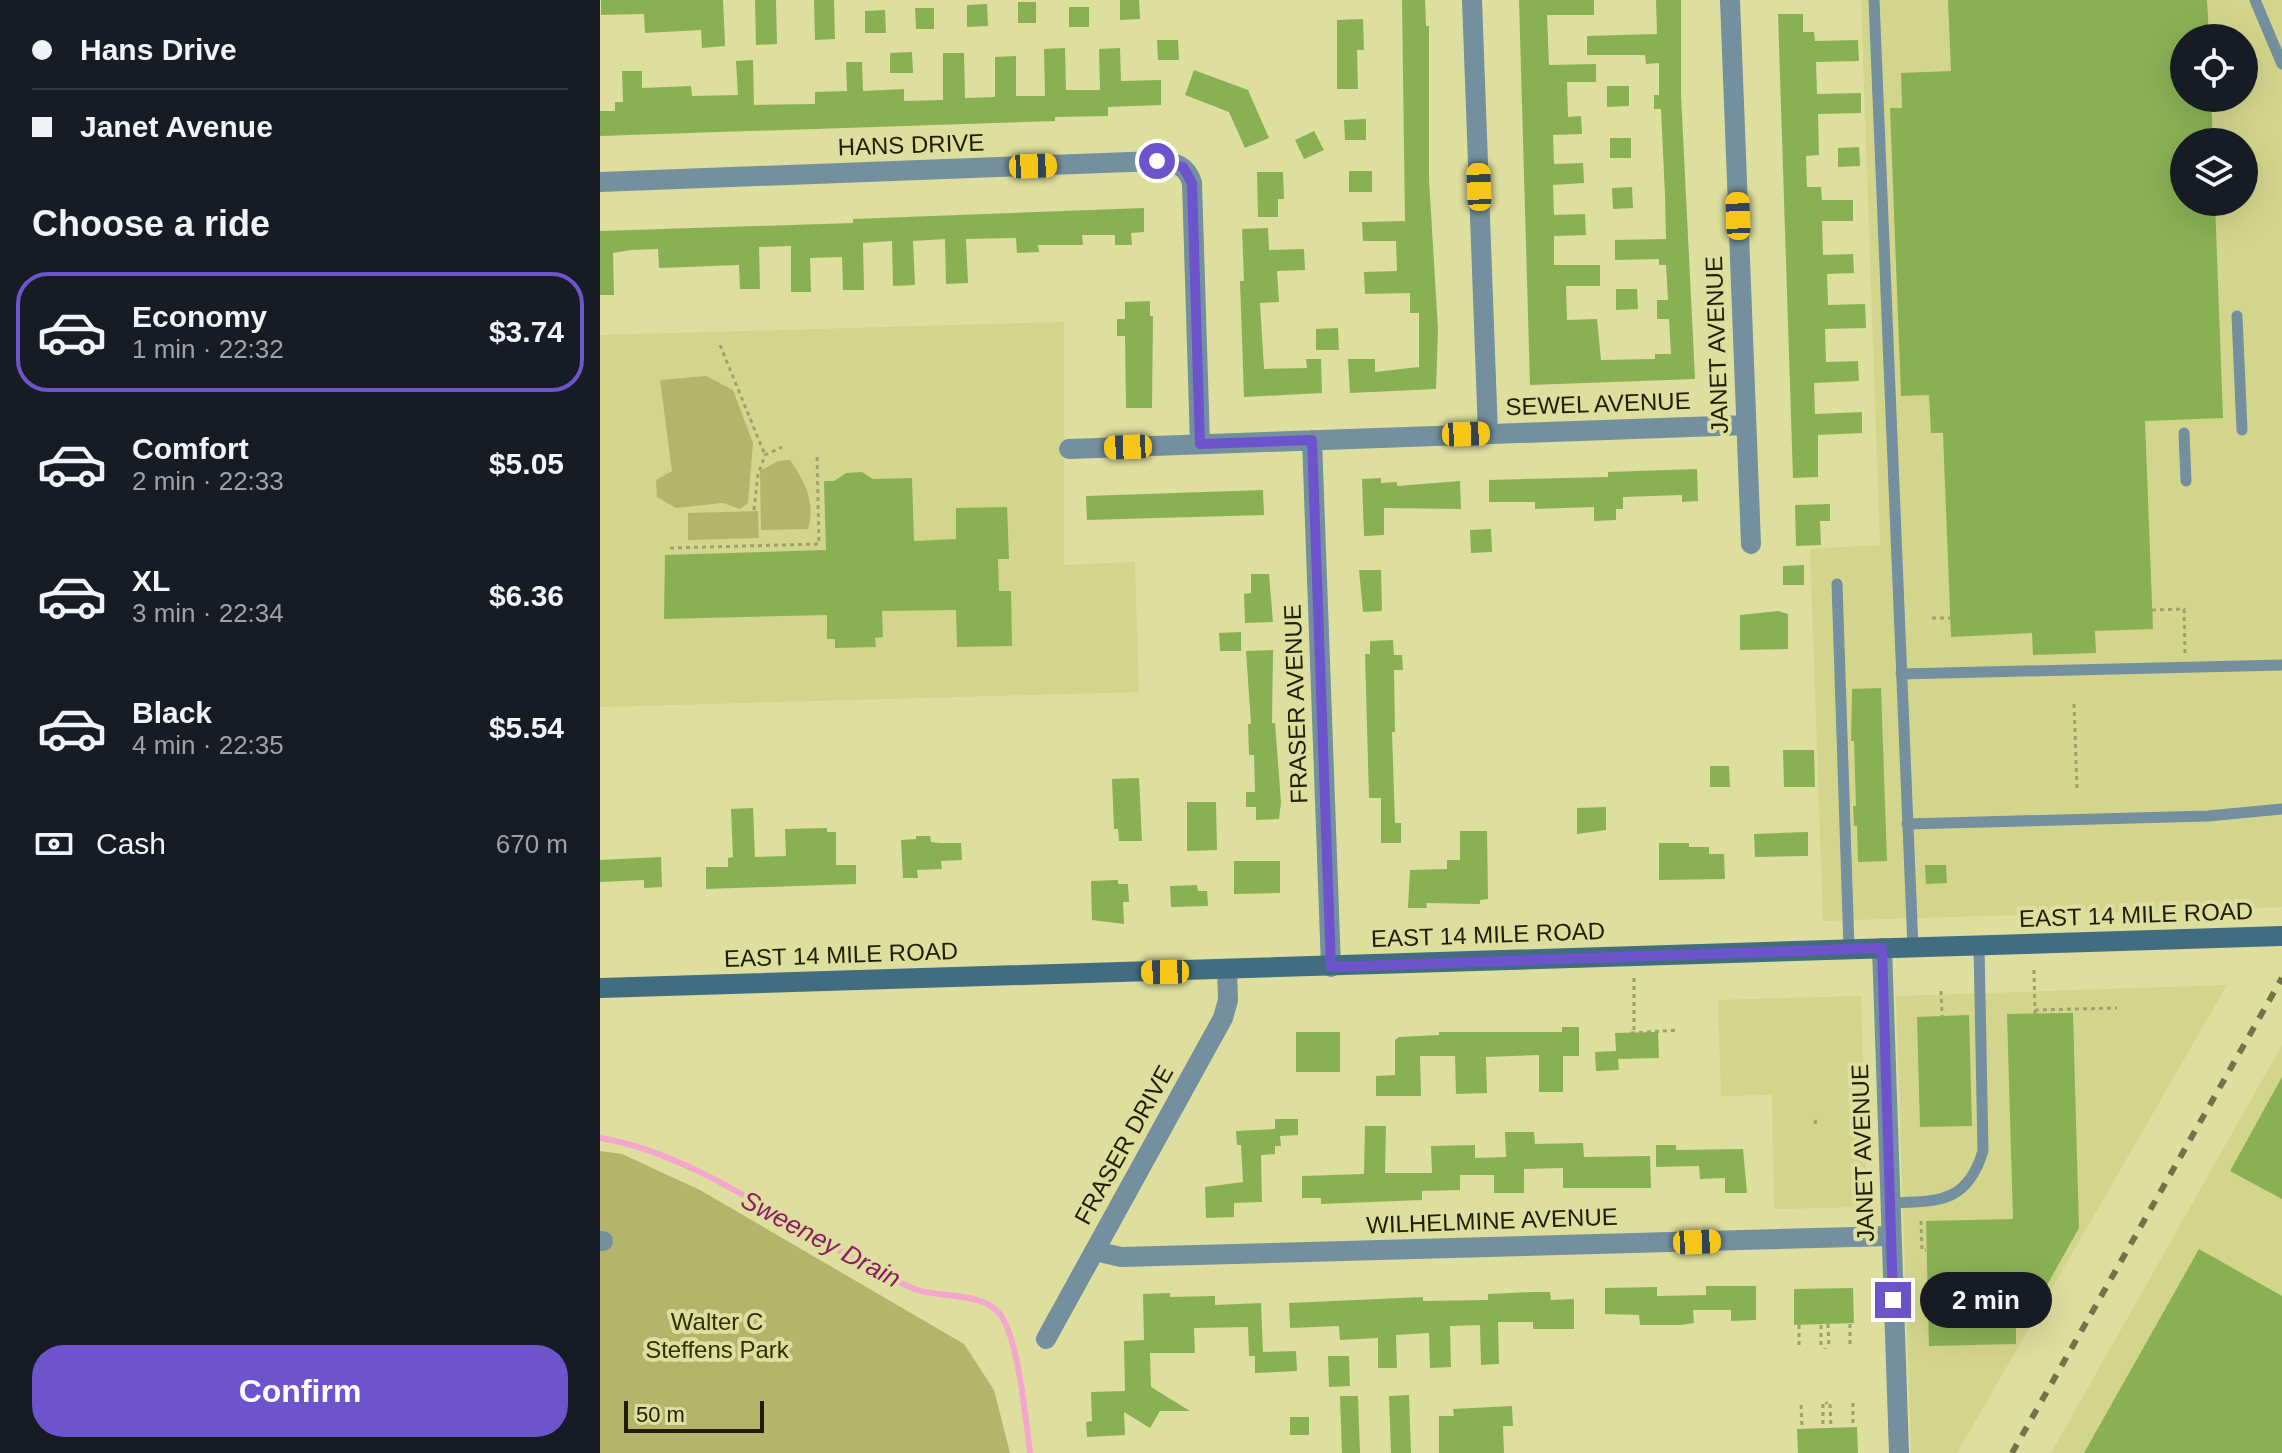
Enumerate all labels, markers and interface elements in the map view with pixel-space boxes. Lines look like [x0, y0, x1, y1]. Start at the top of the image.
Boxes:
map controls [2170, 24, 2258, 216]
button: locate [2170, 24, 2258, 112]
text: Hans Drive [80, 33, 237, 66]
text: Janet Avenue [80, 110, 273, 143]
street label: HANS DRIVE [837, 128, 985, 161]
button: layers [2170, 128, 2258, 216]
route start [1139, 143, 1175, 179]
car [1009, 153, 1057, 179]
car [1466, 163, 1492, 211]
car [1725, 192, 1751, 240]
text: Choose a ride [32, 203, 270, 244]
street label: JANET AVENUE [1700, 256, 1733, 434]
icon: car [36, 296, 108, 368]
text: Economy [132, 300, 267, 333]
text: $3.74 [489, 315, 564, 348]
text: 1 min · 22:32 [132, 334, 284, 364]
street label: SEWEL AVENUE [1505, 387, 1691, 420]
car [1442, 421, 1490, 447]
icon: car [36, 428, 108, 500]
text: Comfort [132, 432, 249, 465]
car [1104, 434, 1152, 460]
text: $5.05 [489, 447, 564, 480]
text: 2 min · 22:33 [132, 466, 284, 496]
icon: car [36, 560, 108, 632]
text: XL [132, 564, 170, 597]
text: $6.36 [489, 579, 564, 612]
text: 3 min · 22:34 [132, 598, 284, 628]
street label: FRASER AVENUE [1279, 604, 1312, 804]
icon: car [36, 692, 108, 764]
text: Black [132, 696, 212, 729]
text: $5.54 [489, 711, 564, 744]
text: 4 min · 22:35 [132, 730, 284, 760]
icon: cash [32, 822, 76, 866]
text: Cash [96, 827, 166, 860]
text: 670 m [496, 829, 568, 859]
street label: EAST 14 MILE ROAD [2018, 897, 2254, 932]
street label: EAST 14 MILE ROAD [1370, 917, 1606, 952]
street label: EAST 14 MILE ROAD [723, 937, 959, 972]
car [1141, 960, 1189, 984]
street label: FRASER DRIVE [1069, 1061, 1178, 1229]
street label: JANET AVENUE [1846, 1064, 1879, 1242]
water label: Sweeney Drain [736, 1184, 906, 1294]
street label: WILHELMINE AVENUE [1366, 1203, 1618, 1238]
car [1673, 1229, 1721, 1255]
callout: 2 min [1921, 1272, 2053, 1328]
route end [1875, 1282, 1911, 1318]
text: 2 min [1952, 1285, 2020, 1315]
park label: Walter C Steffens Park [645, 1308, 790, 1363]
button: Confirm [32, 1345, 568, 1437]
scale bar [624, 1397, 764, 1433]
text: 50 m [636, 1402, 685, 1427]

